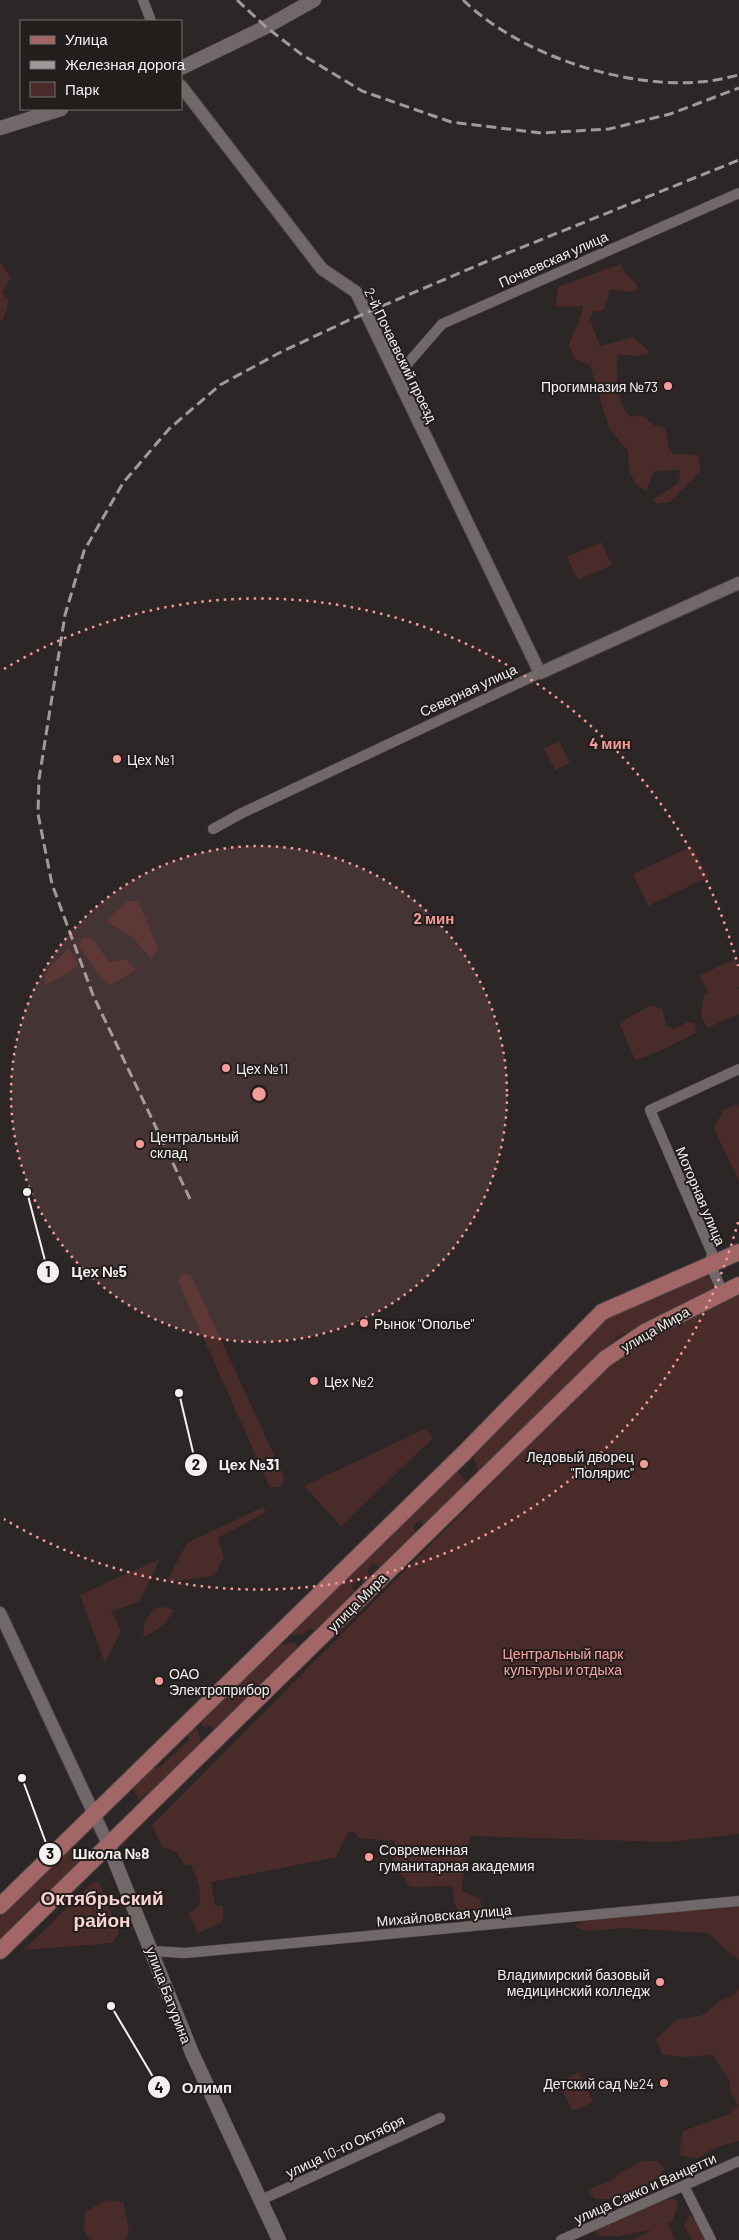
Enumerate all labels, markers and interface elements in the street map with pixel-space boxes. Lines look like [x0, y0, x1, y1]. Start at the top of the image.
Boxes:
legend [20, 20, 182, 110]
text: Улица [65, 30, 108, 48]
text: Железная дорога [65, 55, 186, 73]
text: Парк [65, 80, 99, 98]
street label: Почаевская улица [496, 227, 610, 291]
street label: 2-й Почаевский проезд [361, 285, 441, 425]
place label: Прогимназия №73 [541, 378, 658, 395]
marker: Прогимназия №73 [662, 380, 674, 392]
street label: Северная улица [417, 660, 519, 720]
text: 4 мин [589, 734, 631, 752]
place label: Цех №1 [127, 751, 175, 768]
marker: Цех №1 [111, 753, 123, 765]
text: 2 мин [414, 909, 454, 927]
place label: Цех №11 [236, 1060, 289, 1077]
marker: Цех №11 [220, 1062, 232, 1074]
centre of rings [250, 1085, 268, 1103]
place label: Центральный склад [150, 1128, 239, 1161]
marker: Центральный склад [134, 1138, 146, 1150]
street label: Моторная улица [673, 1144, 730, 1248]
callout: Цех №5 [36, 1257, 136, 1287]
text: 1 [45, 1262, 51, 1280]
text: Цех №5 [71, 1262, 127, 1280]
street label: улица Мира [618, 1302, 692, 1355]
place label: Рынок "Ополье" [374, 1315, 475, 1332]
marker: Рынок "Ополье" [358, 1317, 370, 1329]
place label: Цех №2 [324, 1373, 374, 1390]
marker: Цех №2 [308, 1375, 320, 1387]
place label: Ледовый дворец "Полярис" [526, 1448, 634, 1481]
callout: Цех №31 [184, 1450, 290, 1480]
text: 2 [192, 1455, 200, 1473]
text: Цех №31 [219, 1455, 279, 1473]
marker: Ледовый дворец "Полярис" [638, 1458, 650, 1470]
street label: улица Мира [324, 1569, 390, 1635]
park label: Центральный парк культуры и отдыха [502, 1645, 624, 1678]
place label: ОАО Электроприбор [169, 1665, 270, 1698]
marker: ОАО Электроприбор [153, 1675, 165, 1687]
callout: Школа №8 [38, 1839, 160, 1869]
place label: Современная гуманитарная академия [379, 1841, 535, 1874]
text: 3 [46, 1844, 54, 1862]
text: Школа №8 [73, 1844, 149, 1862]
marker: Современная гуманитарная академия [363, 1851, 375, 1863]
district label: Октябрьский район [40, 1886, 164, 1931]
street label: Михайловская улица [376, 1901, 512, 1929]
street label: улица Батурина [143, 1944, 195, 2046]
place label: Владимирский базовый медицинский колледж [497, 1966, 651, 1999]
marker: Владимирский базовый медицинский колледж [654, 1976, 666, 1988]
callout: Олимп [146, 2072, 242, 2102]
place label: Детский сад №24 [543, 2075, 654, 2092]
marker: Детский сад №24 [658, 2077, 670, 2089]
text: 4 [154, 2078, 164, 2096]
text: Олимп [182, 2078, 232, 2096]
street label: улица 10-го Октября [283, 2111, 407, 2181]
street label: улица Сакко и Ванцетти [571, 2149, 719, 2227]

